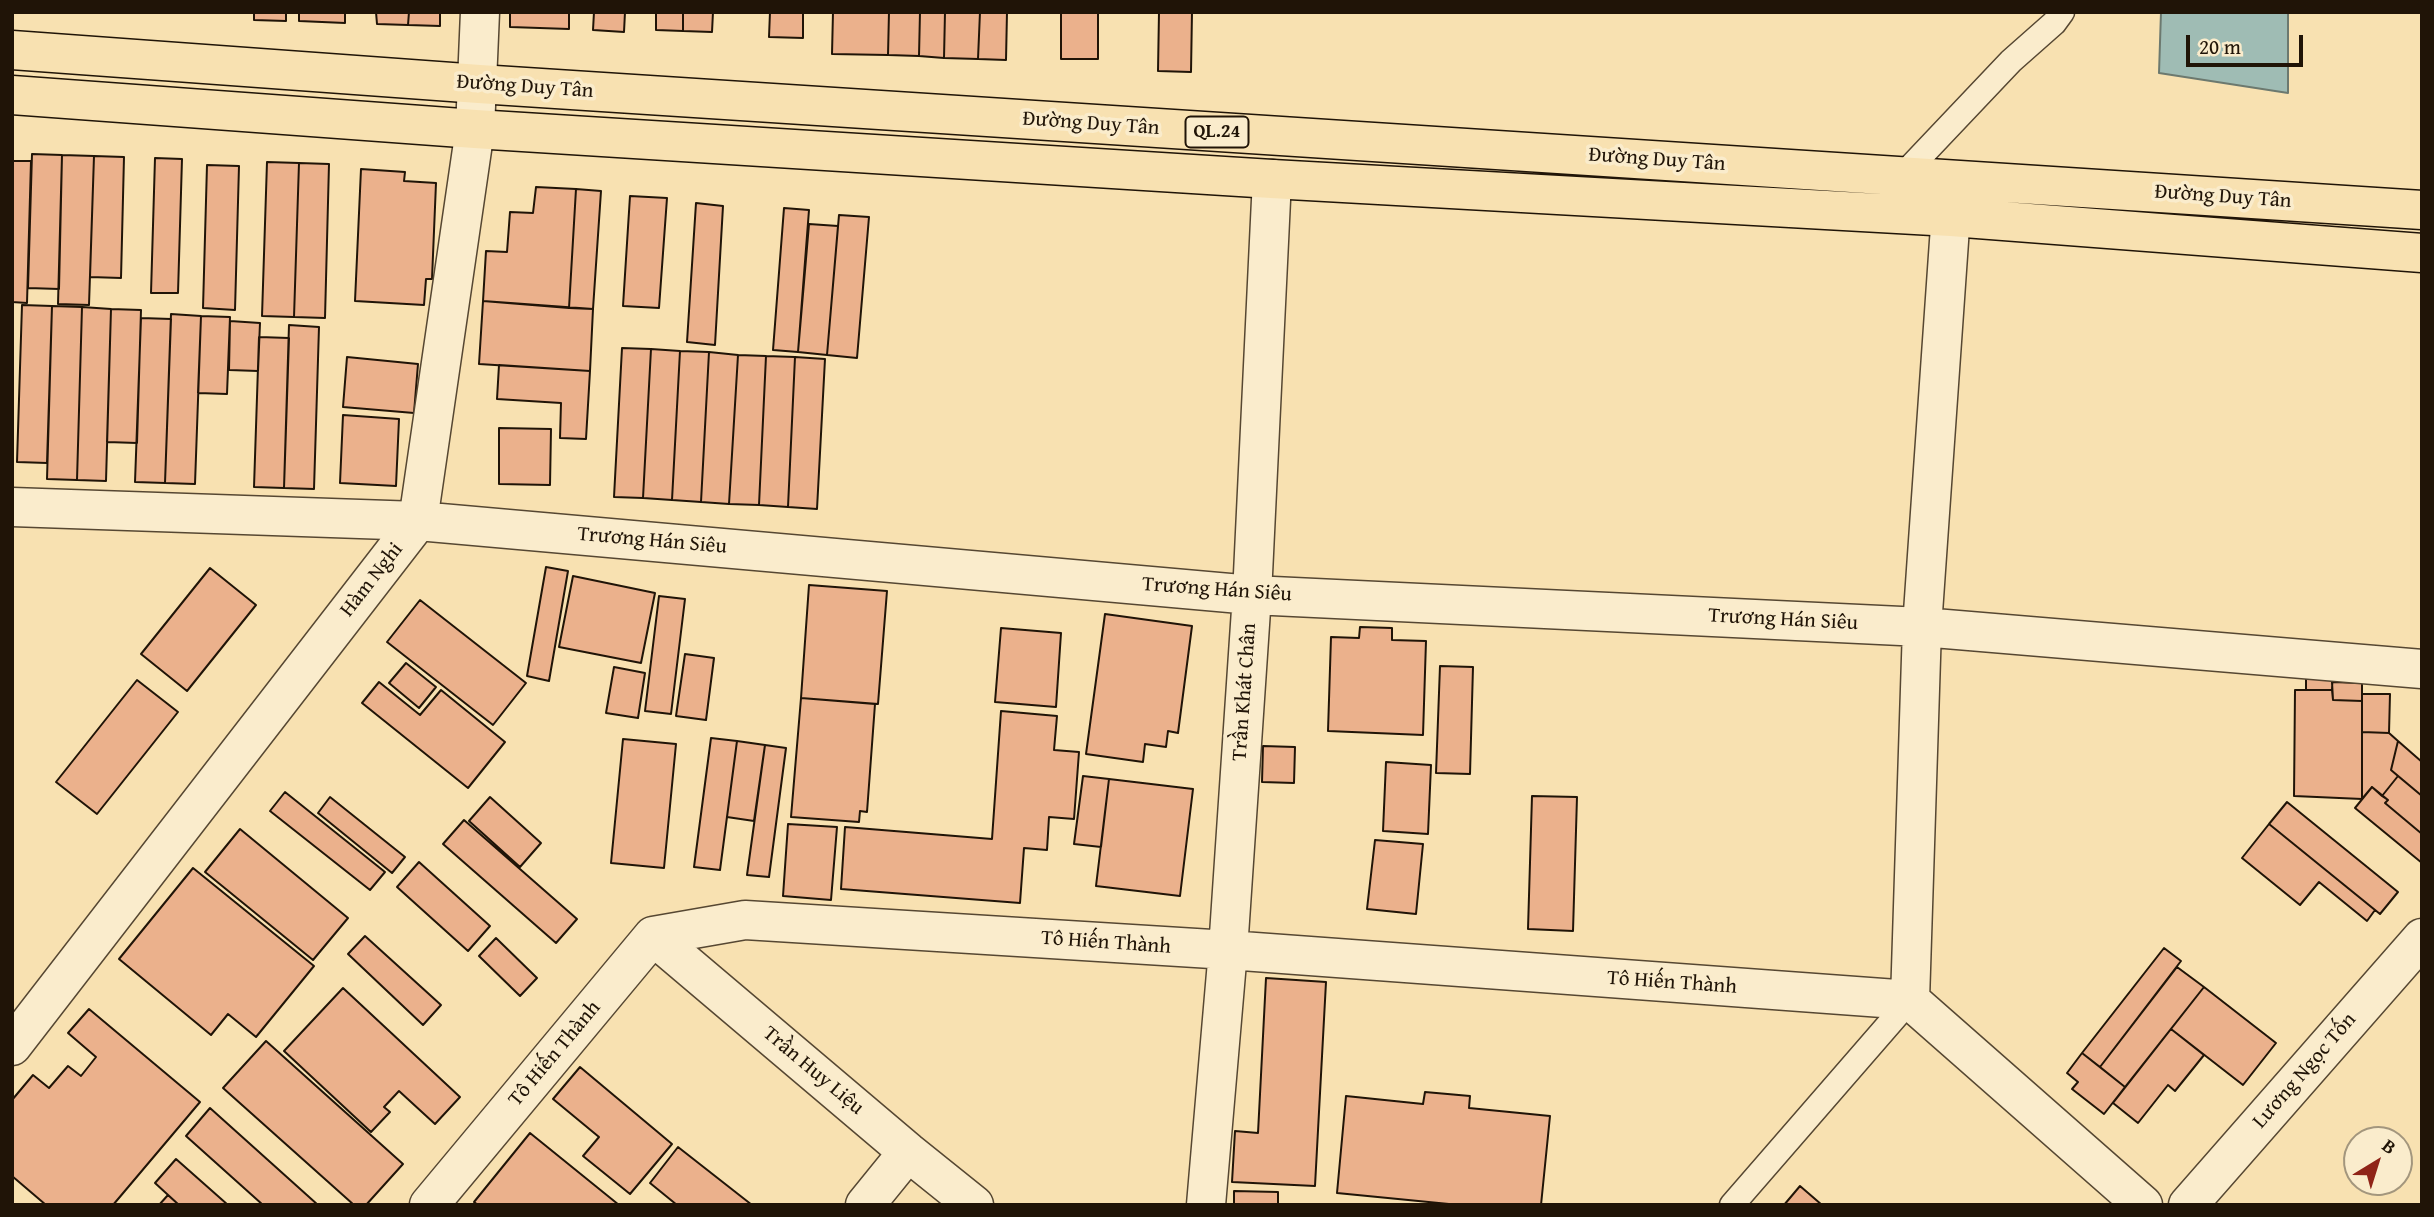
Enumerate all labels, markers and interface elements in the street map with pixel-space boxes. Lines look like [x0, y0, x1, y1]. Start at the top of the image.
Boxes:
scale bar [2189, 21, 2306, 65]
text: 20 m [2199, 31, 2241, 62]
street label: Đường Duy Tân [456, 70, 594, 104]
street label: Đường Duy Tân [1022, 107, 1160, 141]
road number: QL.24 [1186, 116, 1248, 148]
street label: Đường Duy Tân [1588, 143, 1726, 177]
street label: Đường Duy Tân [2154, 180, 2292, 214]
street label: Trương Hán Siêu [576, 522, 728, 560]
street label: Hàm Nghi [335, 538, 409, 622]
street label: Trương Hán Siêu [1141, 572, 1293, 608]
street label: Trương Hán Siêu [1707, 603, 1859, 637]
street label: Trần Khát Chân [1228, 622, 1262, 762]
street label: Tô Hiến Thành [1040, 926, 1172, 960]
street label: Tô Hiến Thành [1606, 966, 1738, 1000]
street label: Tô Hiến Thành [503, 996, 607, 1112]
street label: Lương Ngọc Tốn [2248, 1008, 2362, 1134]
street label: Trần Huy Liệu [757, 1021, 869, 1121]
north arrow [2343, 1126, 2413, 1196]
text: B [2376, 1131, 2403, 1161]

